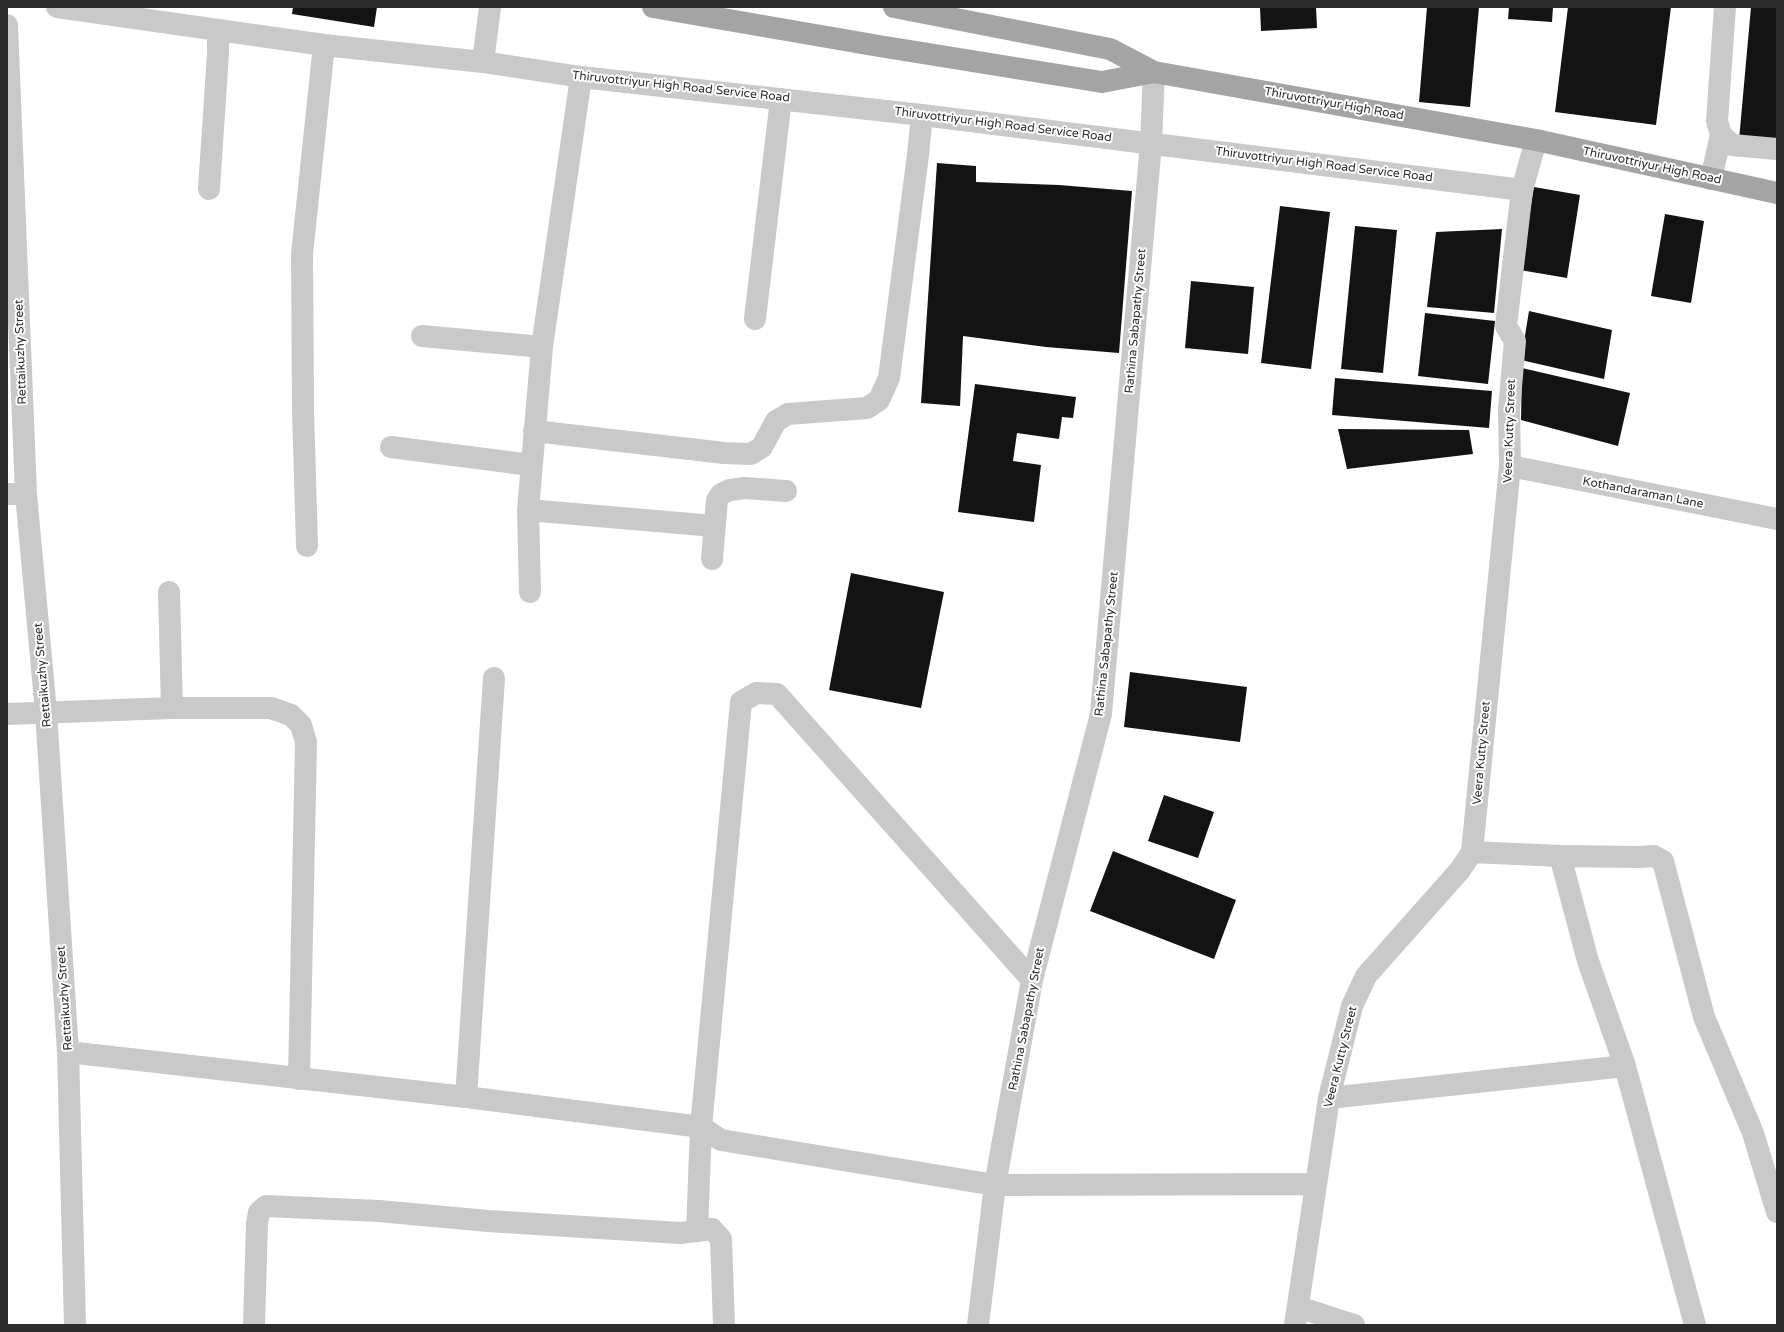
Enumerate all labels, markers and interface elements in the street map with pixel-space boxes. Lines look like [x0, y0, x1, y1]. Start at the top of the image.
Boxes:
street label: Thiruvottriyur High Road Service Road [571, 68, 791, 106]
street label: Thiruvottriyur High Road [1263, 85, 1405, 123]
street label: Thiruvottriyur High Road Service Road [893, 105, 1113, 145]
street label: Thiruvottriyur High Road [1581, 144, 1723, 188]
street label: Thiruvottriyur High Road Service Road [1214, 145, 1434, 185]
street label: Rathina Sabapathy Street [1122, 248, 1150, 394]
street label: Rettaikuzhy Street [12, 299, 30, 405]
street label: Veera Kutty Street [1501, 379, 1519, 483]
street label: Kothandaraman Lane [1581, 474, 1705, 512]
street label: Rathina Sabapathy Street [1092, 571, 1122, 717]
street label: Rettaikuzhy Street [31, 622, 55, 728]
street label: Veera Kutty Street [1470, 701, 1494, 805]
street label: Rettaikuzhy Street [54, 945, 76, 1051]
street label: Rathina Sabapathy Street [1006, 946, 1048, 1092]
street label: Veera Kutty Street [1321, 1005, 1361, 1109]

